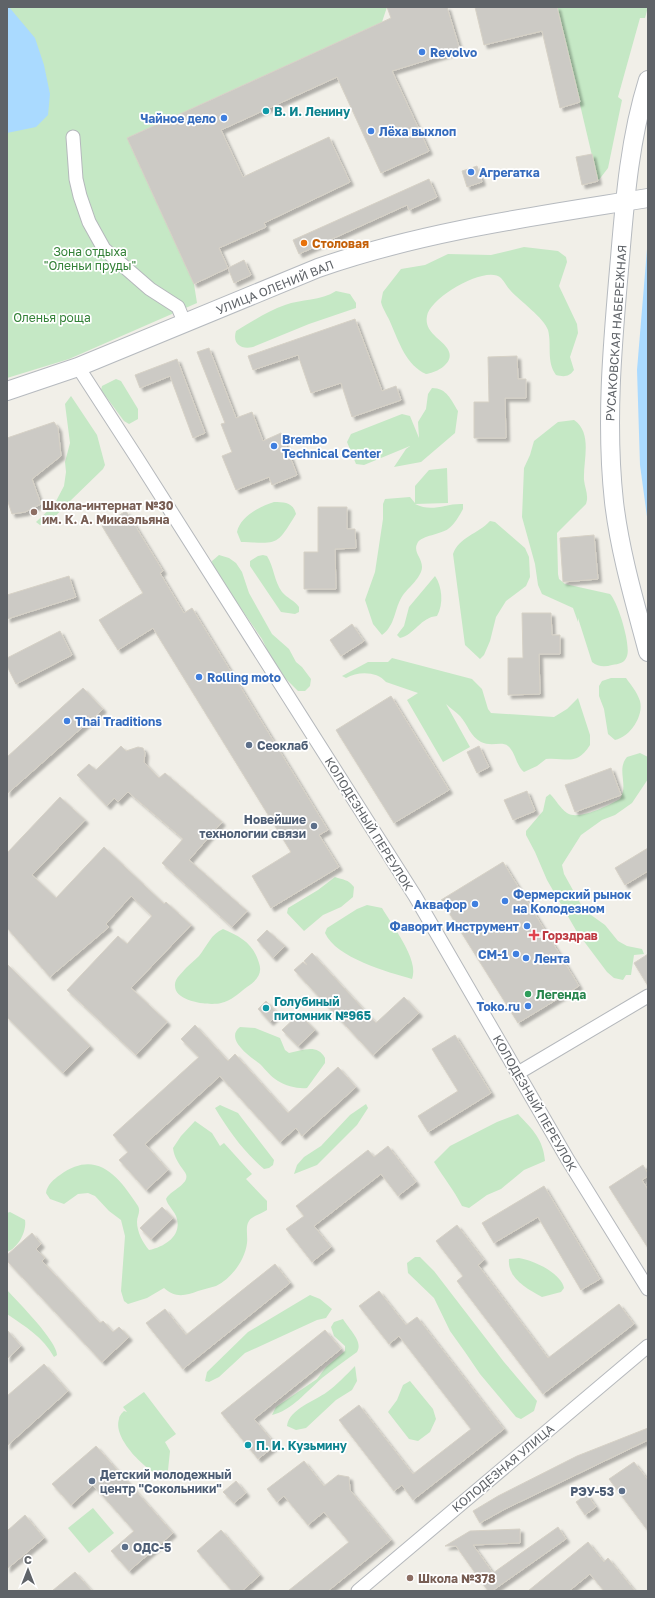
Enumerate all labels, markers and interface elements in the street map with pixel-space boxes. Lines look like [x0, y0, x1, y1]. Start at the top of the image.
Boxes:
place label: Revolvo [430, 45, 477, 60]
marker: Revolvo [417, 47, 427, 57]
place label: В. И. Ленину [274, 104, 351, 119]
marker: В. И. Ленину [261, 106, 271, 116]
place label: Чайное дело [140, 111, 216, 126]
marker: Чайное дело [219, 113, 229, 123]
place label: Лёха выхлоп [379, 124, 456, 139]
marker: Лёха выхлоп [366, 126, 376, 136]
place label: Агрегатка [479, 165, 540, 180]
marker: Агрегатка [466, 167, 476, 177]
place label: Столовая [312, 236, 369, 251]
marker: Столовая [299, 238, 309, 248]
park label: Зона отдыха "Оленьи пруды" [44, 244, 136, 273]
street label: РУСАКОВСКАЯ НАБЕРЕЖНАЯ [602, 244, 630, 422]
street label: УЛИЦА ОЛЕНИЙ ВАЛ [214, 257, 336, 317]
park label: Оленья роща [13, 310, 91, 325]
place label: Brembo Technical Center [282, 432, 381, 461]
marker: Brembo Technical Center [269, 441, 279, 451]
place label: Школа-интернат №30 им. К. А. Микаэльяна [42, 498, 174, 527]
marker: Школа-интернат №30 им. К. А. Микаэльяна [29, 507, 39, 517]
place label: Rolling moto [207, 670, 281, 685]
marker: Rolling moto [194, 672, 204, 682]
place label: Thai Traditions [75, 714, 162, 729]
marker: Thai Traditions [62, 716, 72, 726]
place label: Сеоклаб [257, 738, 308, 753]
marker: Сеоклаб [244, 740, 254, 750]
street label: КОЛОДЕЗНЫЙ ПЕРЕУЛОК [322, 754, 417, 894]
place label: Новейшие технологии связи [199, 812, 306, 841]
marker: Новейшие технологии связи [309, 821, 319, 831]
place label: Фермерский рынок на Колодезном [513, 887, 631, 916]
marker: Фермерский рынок на Колодезном [500, 896, 510, 906]
place label: Аквафор [414, 897, 468, 912]
marker: Аквафор [470, 899, 480, 909]
place label: Фаворит Инструмент [390, 919, 519, 934]
marker: Фаворит Инструмент [522, 921, 532, 931]
place label: Горздрав [542, 928, 598, 943]
marker: Горздрав [529, 930, 539, 940]
place label: СМ-1 [478, 947, 508, 962]
marker: СМ-1 [511, 949, 521, 959]
place label: Лента [534, 951, 570, 966]
marker: Лента [521, 953, 531, 963]
place label: Легенда [536, 987, 586, 1002]
marker: Легенда [523, 989, 533, 999]
place label: Голубиный питомник №965 [274, 994, 371, 1023]
place label: Toko.ru [477, 999, 520, 1014]
marker: Toko.ru [523, 1001, 533, 1011]
marker: Голубиный питомник №965 [261, 1003, 271, 1013]
street label: КОЛОДЕЗНЫЙ ПЕРЕУЛОК [490, 1032, 580, 1174]
street label: КОЛОДЕЗНАЯ УЛИЦА [449, 1421, 557, 1515]
place label: П. И. Кузьмину [256, 1438, 348, 1453]
marker: П. И. Кузьмину [243, 1440, 253, 1450]
place label: Детский молодежный центр "Сокольники" [100, 1467, 231, 1496]
marker: Детский молодежный центр "Сокольники" [87, 1476, 97, 1486]
place label: РЭУ-53 [570, 1484, 614, 1499]
marker: РЭУ-53 [617, 1486, 627, 1496]
place label: ОДС-5 [133, 1540, 171, 1555]
marker: ОДС-5 [120, 1542, 130, 1552]
north arrow [8, 1550, 48, 1590]
text: С [24, 1553, 32, 1566]
place label: Школа №378 [418, 1571, 496, 1586]
marker: Школа №378 [405, 1573, 415, 1583]

